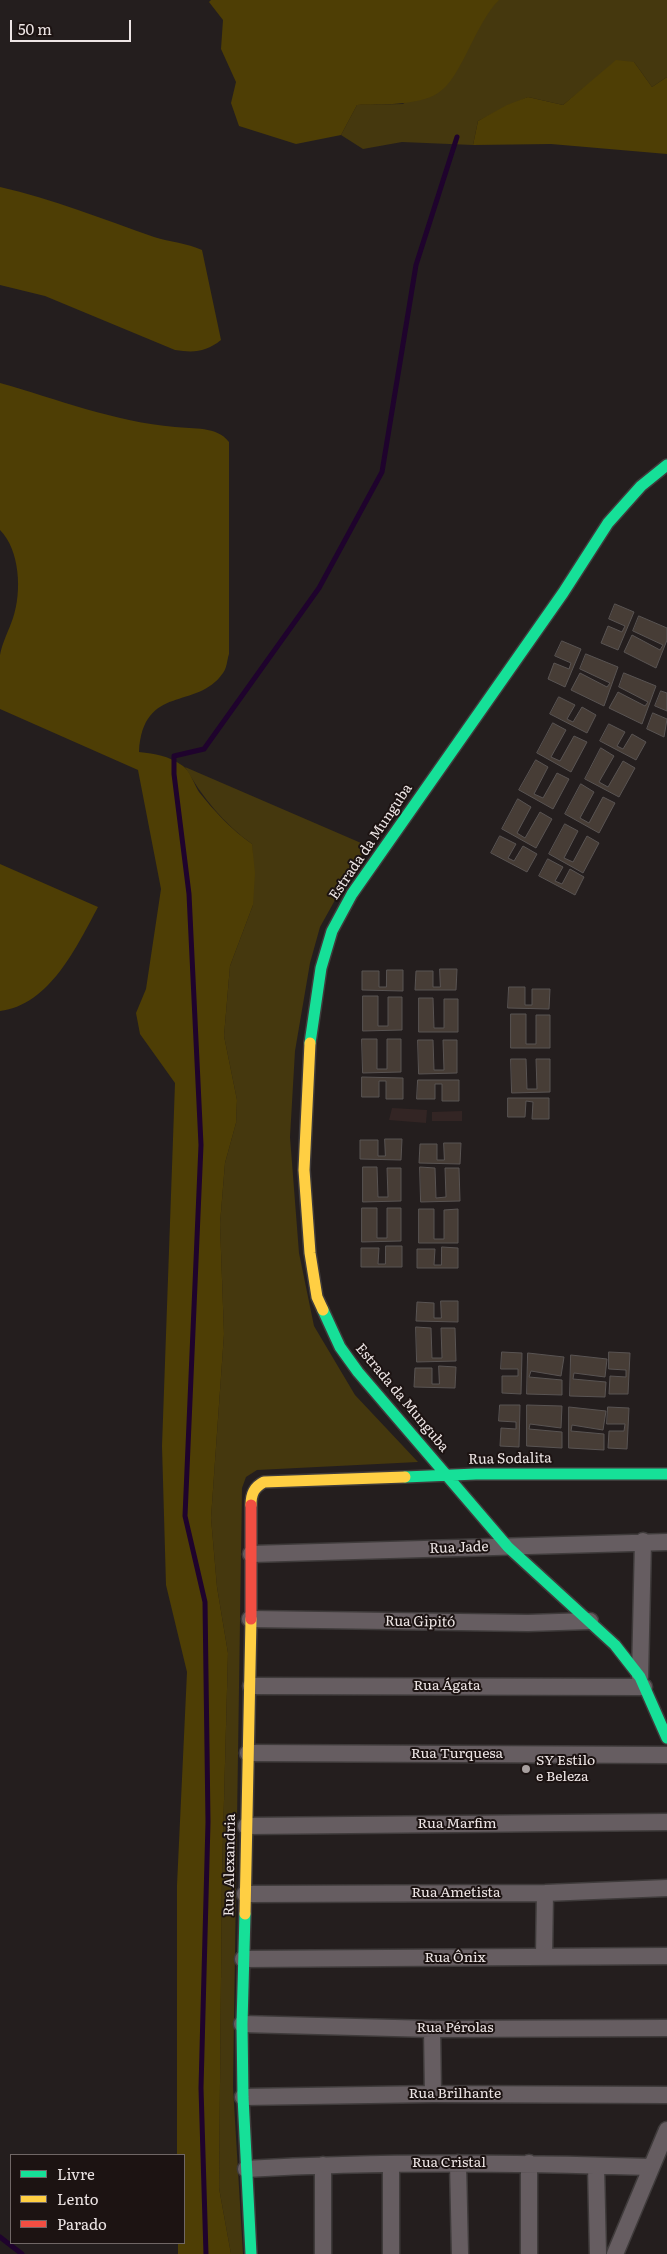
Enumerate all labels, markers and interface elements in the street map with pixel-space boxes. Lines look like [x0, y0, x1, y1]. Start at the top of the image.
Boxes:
scale bar [12, 10, 134, 42]
text: 50 m [18, 17, 52, 40]
street label: Estrada da Munguba [326, 781, 416, 903]
street label: Estrada da Munguba [352, 1340, 452, 1456]
street label: Rua Sodalita [468, 1450, 552, 1468]
street label: Rua Jade [429, 1539, 489, 1557]
street label: Rua Gipitó [385, 1613, 455, 1631]
street label: Rua Ágata [414, 1678, 480, 1694]
street label: Rua Turquesa [411, 1746, 503, 1762]
place label: SY Estilo e Beleza [536, 1753, 595, 1785]
marker: SY Estilo e Beleza [520, 1763, 532, 1775]
street label: Rua Alexandria [221, 1814, 239, 1916]
street label: Rua Marfim [418, 1816, 496, 1832]
street label: Rua Ametista [412, 1885, 500, 1901]
street label: Rua Ônix [424, 1950, 486, 1966]
street label: Rua Pérolas [416, 2020, 494, 2036]
street label: Rua Brilhante [409, 2086, 501, 2102]
legend [10, 2154, 185, 2244]
street label: Rua Cristal [412, 2155, 486, 2171]
text: Livre [57, 2162, 95, 2185]
text: Lento [57, 2187, 98, 2210]
text: Parado [57, 2212, 107, 2235]

